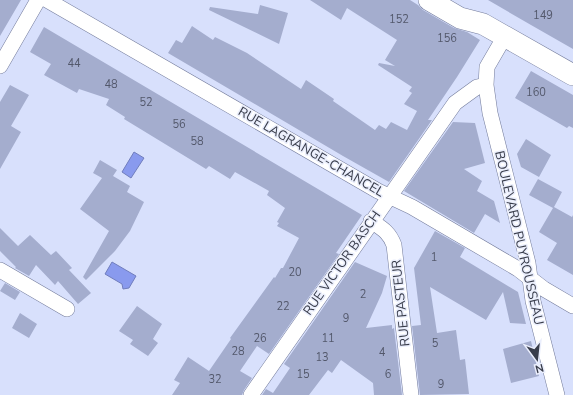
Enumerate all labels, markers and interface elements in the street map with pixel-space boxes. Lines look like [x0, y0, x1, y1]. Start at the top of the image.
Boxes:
house number: 149 [533, 8, 553, 23]
house number: 152 [389, 12, 409, 27]
house number: 156 [437, 31, 457, 46]
house number: 44 [67, 56, 81, 71]
house number: 48 [104, 77, 118, 92]
house number: 160 [526, 85, 546, 100]
house number: 52 [139, 95, 153, 110]
street label: RUE LAGRANGE-CHANCEL [235, 103, 387, 201]
house number: 56 [172, 117, 186, 132]
house number: 58 [190, 134, 204, 149]
street label: BOULEVARD PUYROUSSEAU [490, 149, 548, 327]
street label: RUE VICTOR BASCH [299, 207, 385, 319]
house number: 1 [431, 250, 437, 265]
street label: RUE PASTEUR [387, 258, 415, 347]
house number: 20 [288, 265, 302, 280]
house number: 2 [360, 287, 366, 302]
house number: 22 [276, 299, 290, 314]
house number: 9 [343, 311, 349, 326]
house number: 26 [253, 331, 267, 346]
house number: 11 [321, 331, 335, 346]
house number: 5 [432, 336, 439, 351]
north arrow [517, 339, 557, 379]
house number: 28 [231, 344, 245, 359]
house number: 4 [379, 345, 386, 360]
house number: 13 [315, 350, 329, 365]
text: N [534, 360, 545, 376]
house number: 15 [296, 367, 310, 382]
house number: 6 [385, 367, 392, 382]
house number: 32 [208, 372, 222, 387]
house number: 9 [438, 377, 444, 392]

